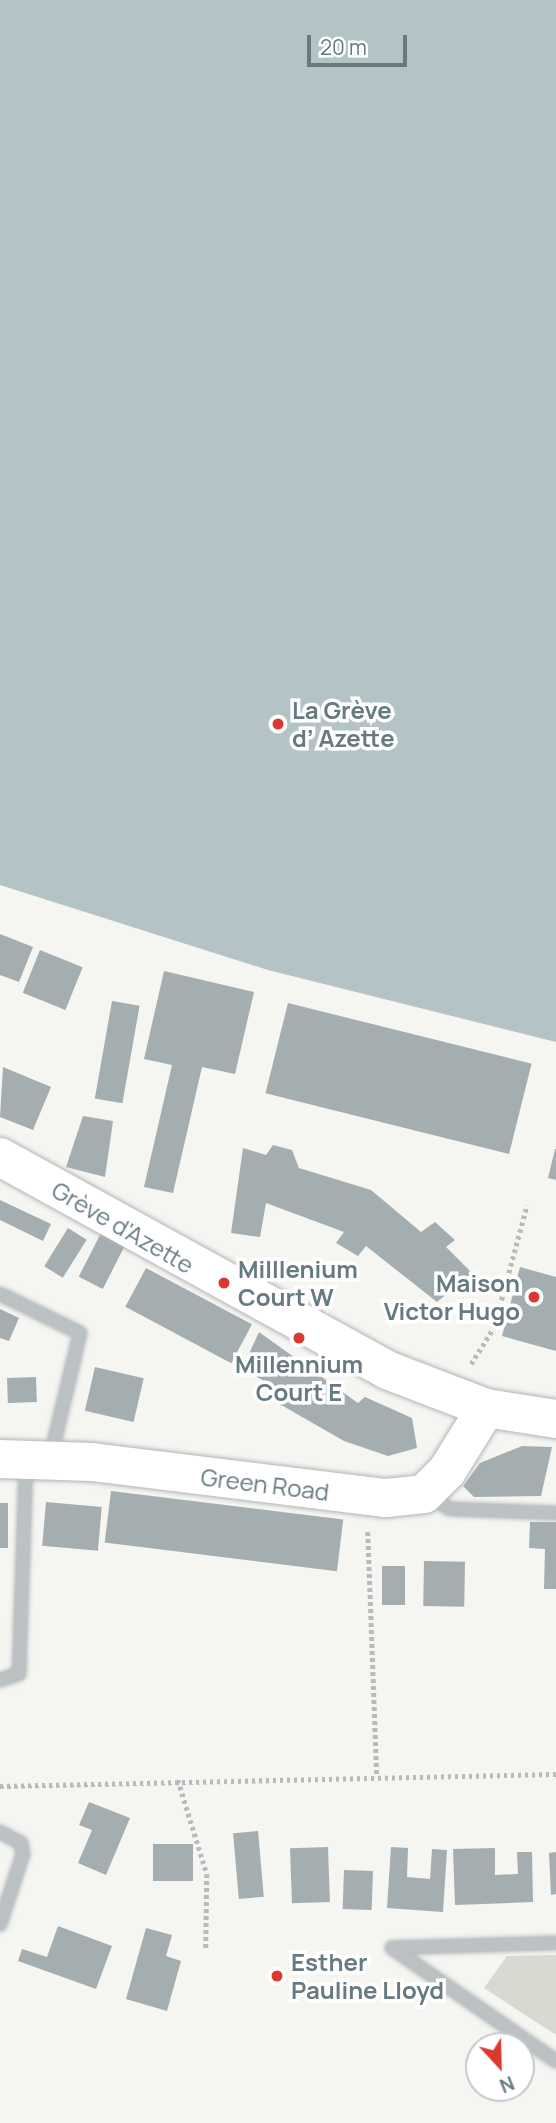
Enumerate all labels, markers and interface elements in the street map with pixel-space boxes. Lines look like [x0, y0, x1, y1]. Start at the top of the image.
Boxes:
scale bar [311, 21, 411, 65]
text: 20 m [320, 33, 367, 61]
place label: La Grève d’ Azette [292, 696, 395, 752]
marker: La Grève d’ Azette [270, 716, 286, 732]
street label: Grève d'Azette [47, 1175, 199, 1279]
place label: Milllenium Court W [238, 1255, 358, 1311]
place label: Maison Victor Hugo [384, 1269, 520, 1325]
marker: Milllenium Court W [216, 1275, 232, 1291]
marker: Maison Victor Hugo [526, 1289, 542, 1305]
marker: Millennium Court E [291, 1330, 307, 1346]
place label: Millennium Court E [235, 1350, 363, 1406]
street label: Green Road [199, 1462, 331, 1506]
place label: Esther Pauline Lloyd [291, 1948, 444, 2004]
marker: Esther Pauline Lloyd [269, 1968, 285, 1984]
north arrow [465, 2032, 535, 2102]
text: N [496, 2070, 518, 2099]

